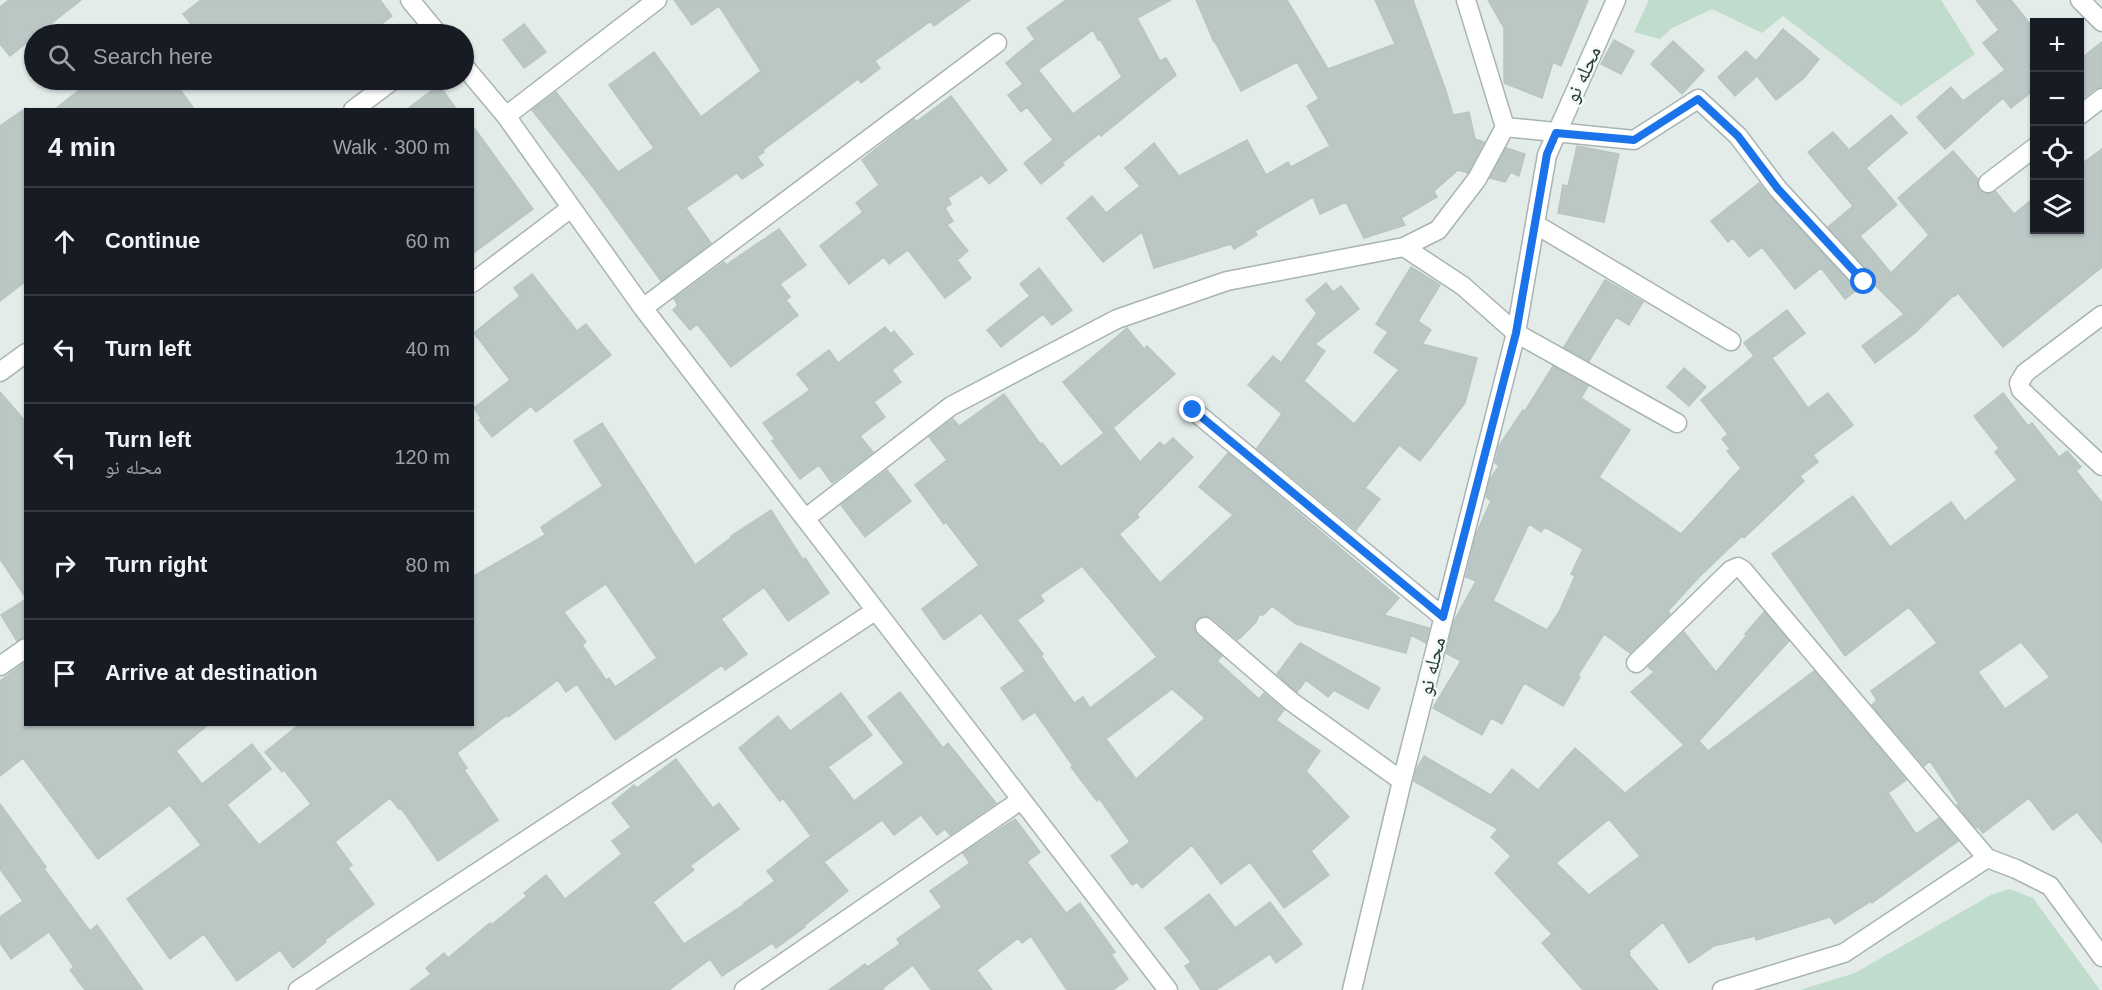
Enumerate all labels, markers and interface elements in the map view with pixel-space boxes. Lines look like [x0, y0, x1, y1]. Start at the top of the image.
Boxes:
map controls [2030, 18, 2084, 234]
button: + [2030, 18, 2084, 72]
search box [24, 24, 474, 90]
icon: search [45, 41, 78, 74]
street label: محله نو [1559, 42, 1605, 106]
text: Search here [93, 44, 213, 69]
button: − [2030, 72, 2084, 126]
button: locate [2030, 126, 2084, 180]
text: 4 min [48, 132, 116, 162]
text: Walk · 300 m [333, 136, 450, 158]
button: layers [2030, 180, 2084, 234]
icon: ahead [48, 225, 81, 258]
text: Continue [105, 228, 200, 253]
text: 60 m [406, 230, 450, 252]
route start [1850, 268, 1876, 294]
icon: left [48, 333, 81, 366]
text: Turn left [105, 336, 191, 361]
text: 40 m [406, 338, 450, 360]
route end [1179, 396, 1205, 422]
text: Turn left [105, 427, 191, 452]
icon: left [48, 441, 81, 474]
text: 120 m [394, 446, 450, 468]
text: محله نو [105, 456, 162, 478]
icon: right [48, 549, 81, 582]
text: Turn right [105, 552, 207, 577]
text: 80 m [406, 554, 450, 576]
street label: محله نو [1413, 634, 1449, 698]
icon: arrive [48, 657, 81, 690]
text: Arrive at destination [105, 660, 318, 685]

